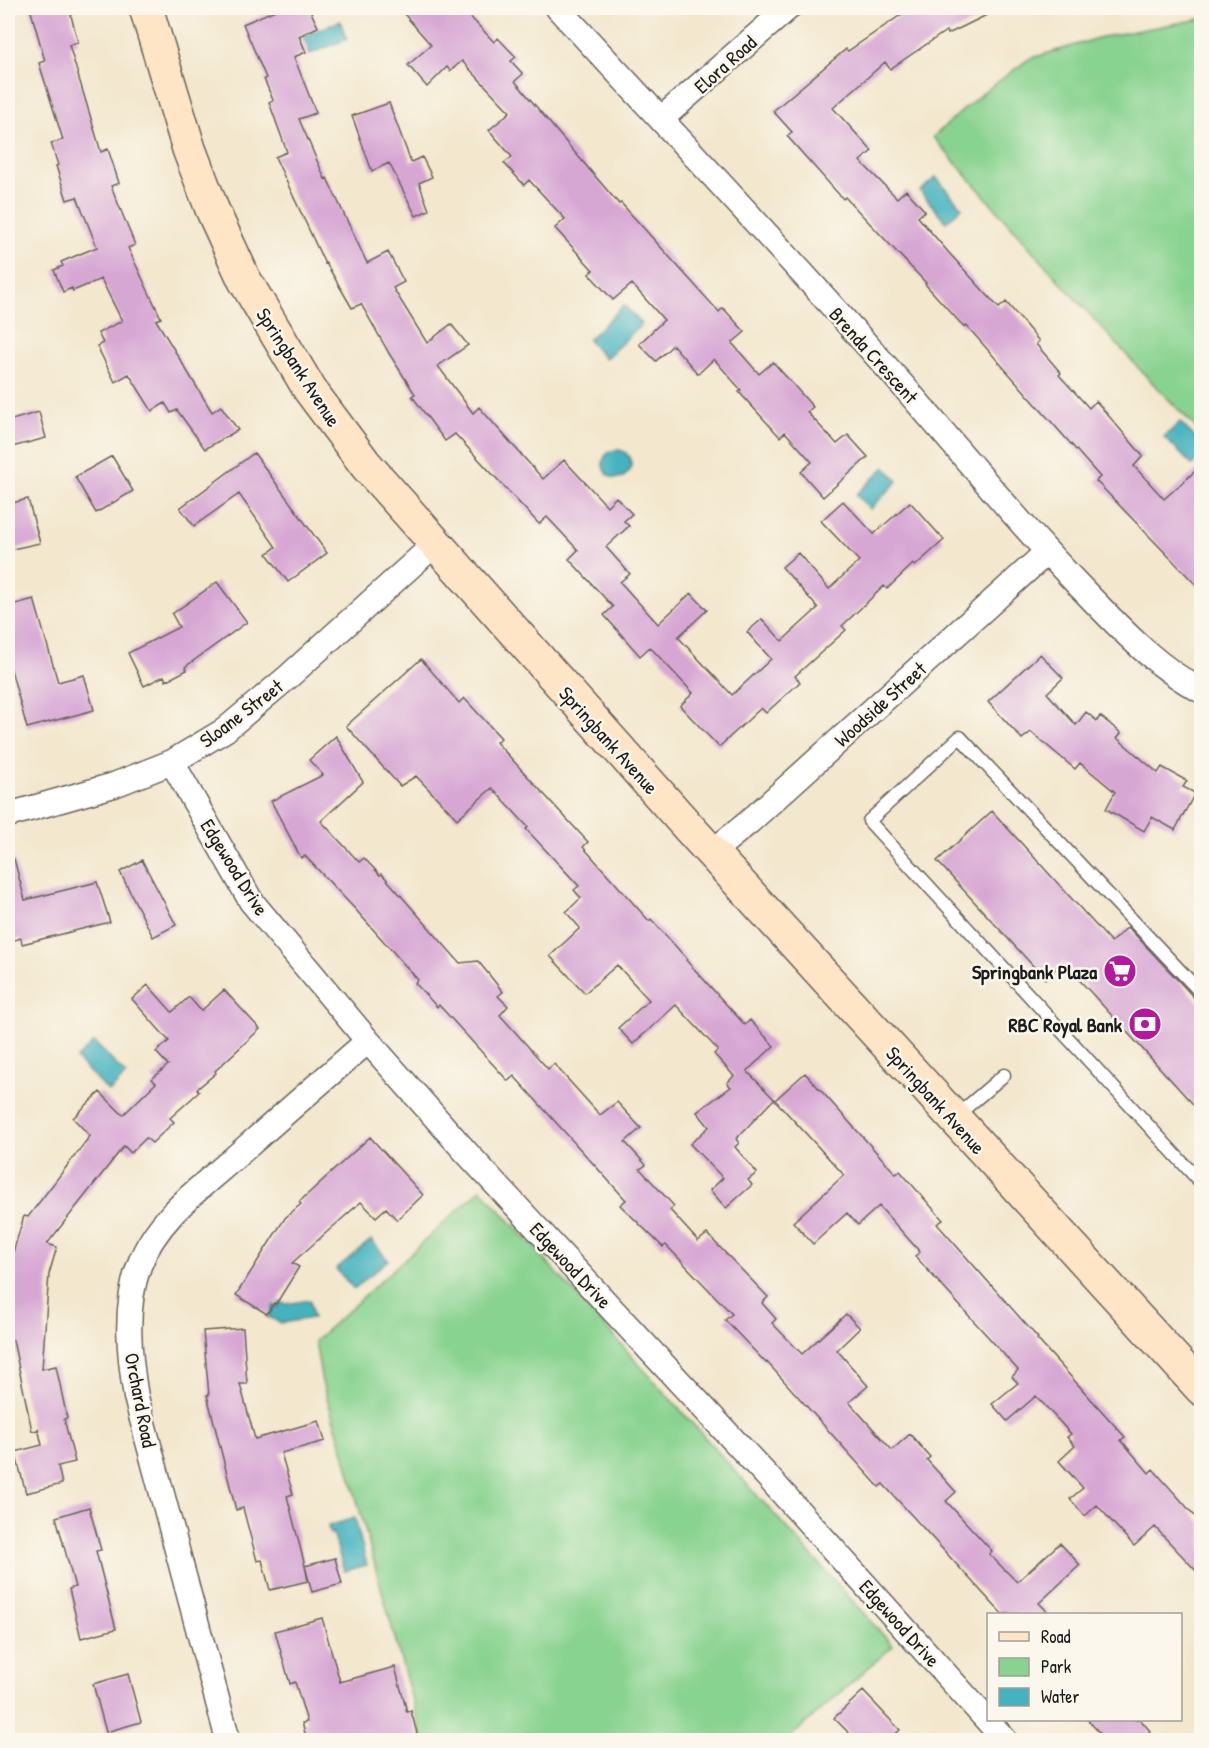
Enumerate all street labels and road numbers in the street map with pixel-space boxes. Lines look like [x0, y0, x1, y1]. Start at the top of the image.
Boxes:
street label: Elora Road [688, 29, 762, 99]
street label: Brenda Crescent [823, 301, 925, 410]
street label: Springbank Avenue [250, 302, 348, 432]
street label: Woodside Street [828, 655, 933, 753]
street label: Sloane Street [194, 672, 289, 753]
street label: Springbank Avenue [553, 680, 665, 800]
street label: Edgewood Drive [195, 814, 275, 920]
street label: Springbank Avenue [880, 1040, 992, 1160]
street label: Edgewood Drive [524, 1216, 618, 1314]
street label: Orchard Road [119, 1350, 163, 1450]
street label: Edgewood Drive [854, 1573, 946, 1673]

